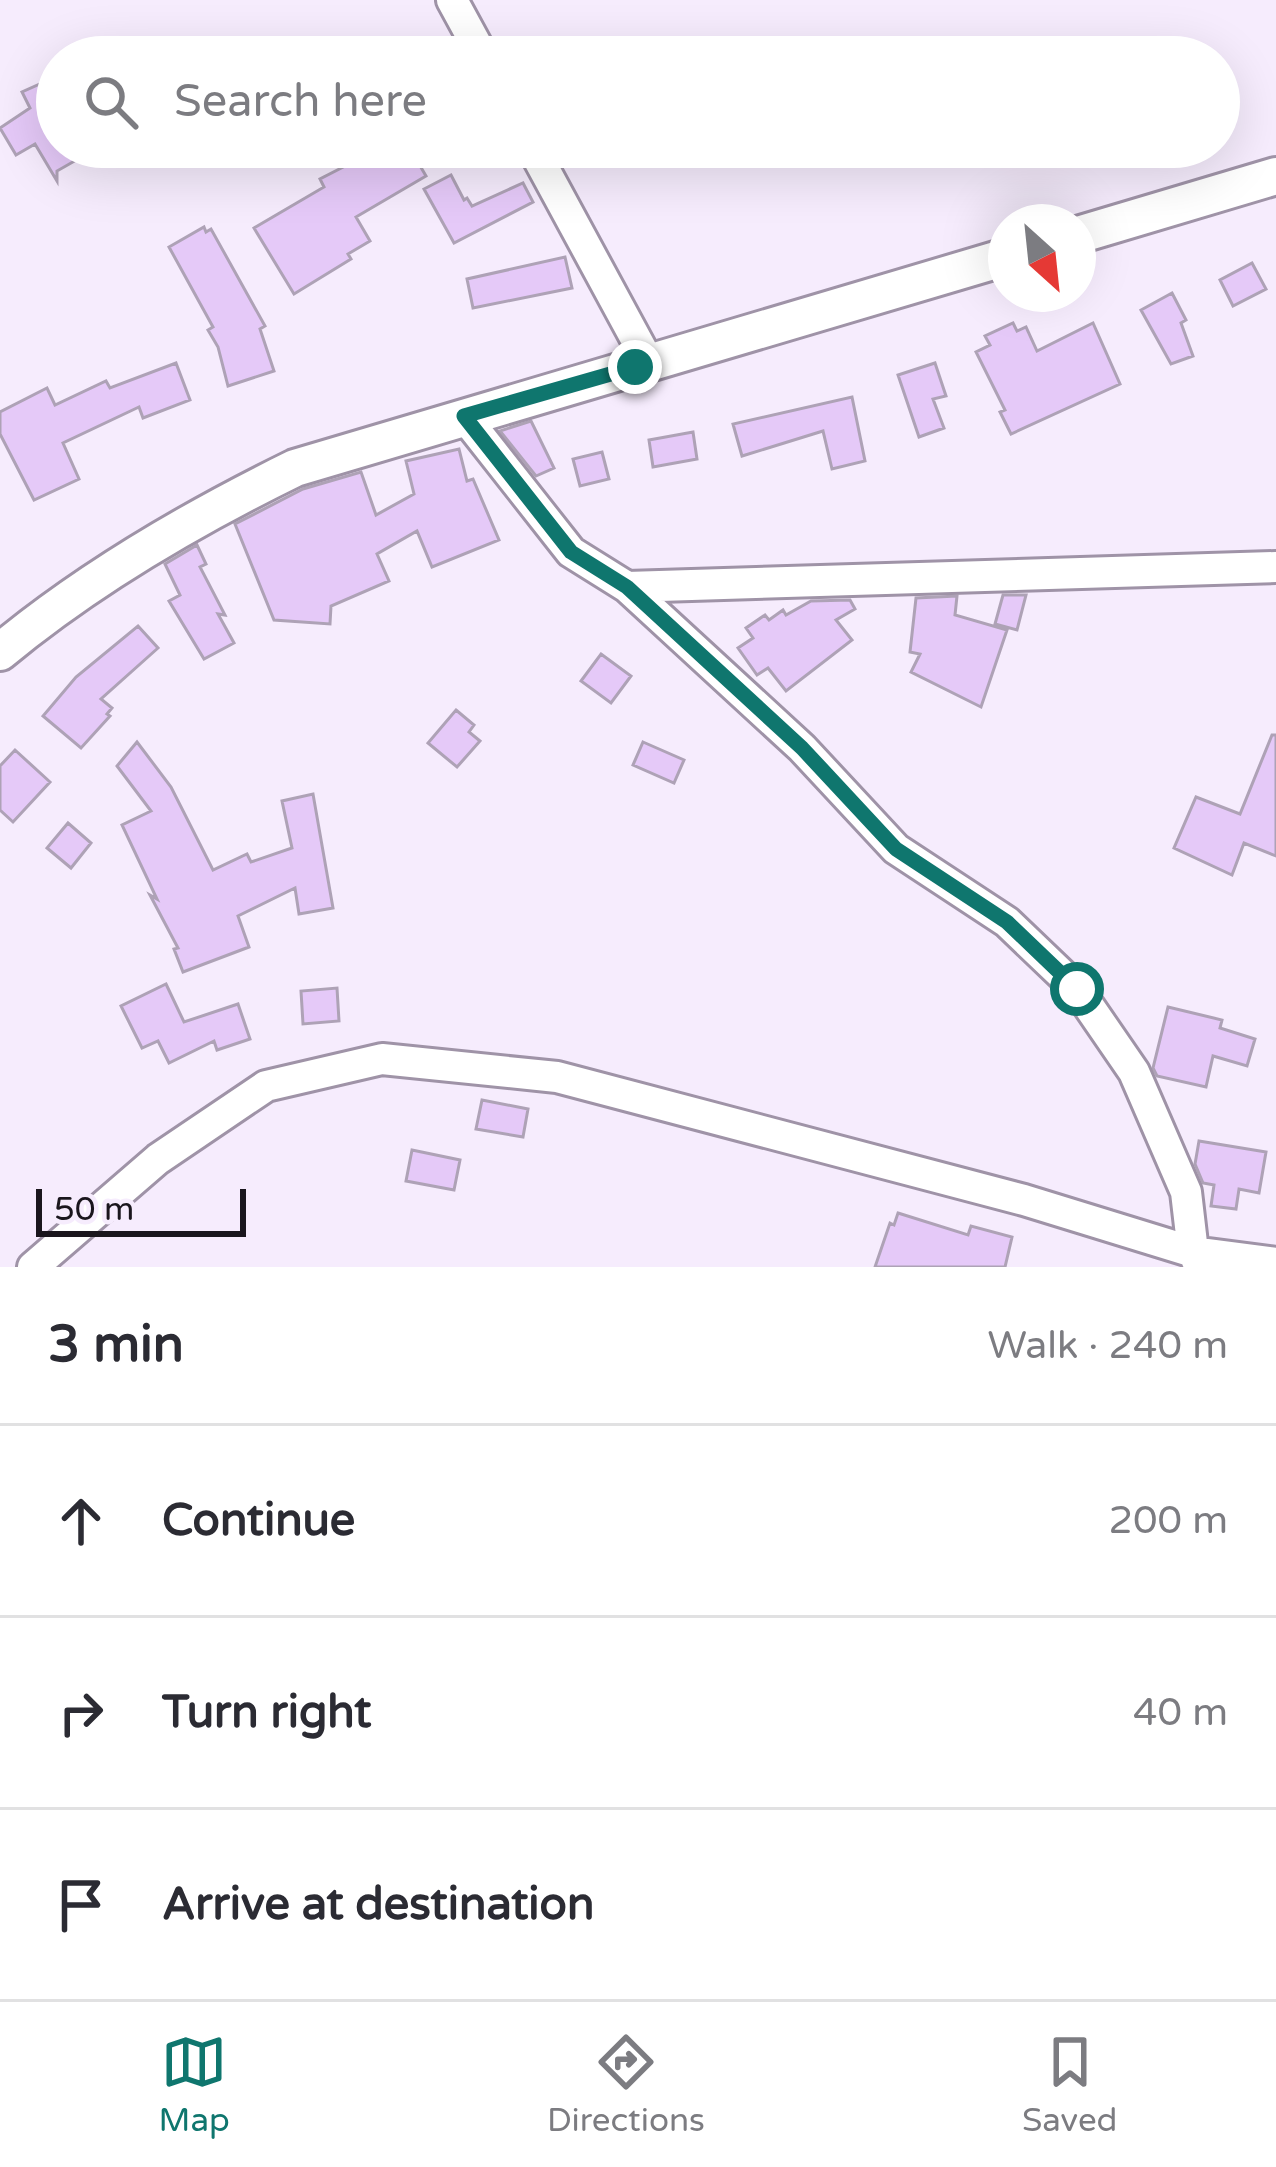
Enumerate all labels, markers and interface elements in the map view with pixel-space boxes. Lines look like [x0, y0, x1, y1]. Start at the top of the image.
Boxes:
search box [36, 36, 1240, 168]
icon: search [78, 69, 144, 135]
text: Search here [174, 75, 427, 129]
north arrow [988, 204, 1096, 312]
route end [608, 340, 662, 394]
route start [1050, 962, 1104, 1016]
scale bar [36, 1183, 246, 1236]
text: 50 m [54, 1190, 134, 1229]
text: 3 min [48, 1314, 184, 1376]
text: Walk · 240 m [987, 1322, 1228, 1369]
icon: ahead [48, 1488, 114, 1554]
text: Continue [162, 1494, 355, 1548]
text: 200 m [1109, 1497, 1228, 1544]
icon: right [48, 1680, 114, 1746]
text: Turn right [162, 1686, 371, 1740]
text: 40 m [1133, 1689, 1228, 1736]
icon: arrive [48, 1872, 114, 1938]
text: Arrive at destination [162, 1878, 594, 1932]
tab: Map [159, 2029, 230, 2140]
tab: Directions [547, 2029, 705, 2140]
tab: Saved [1022, 2029, 1117, 2140]

